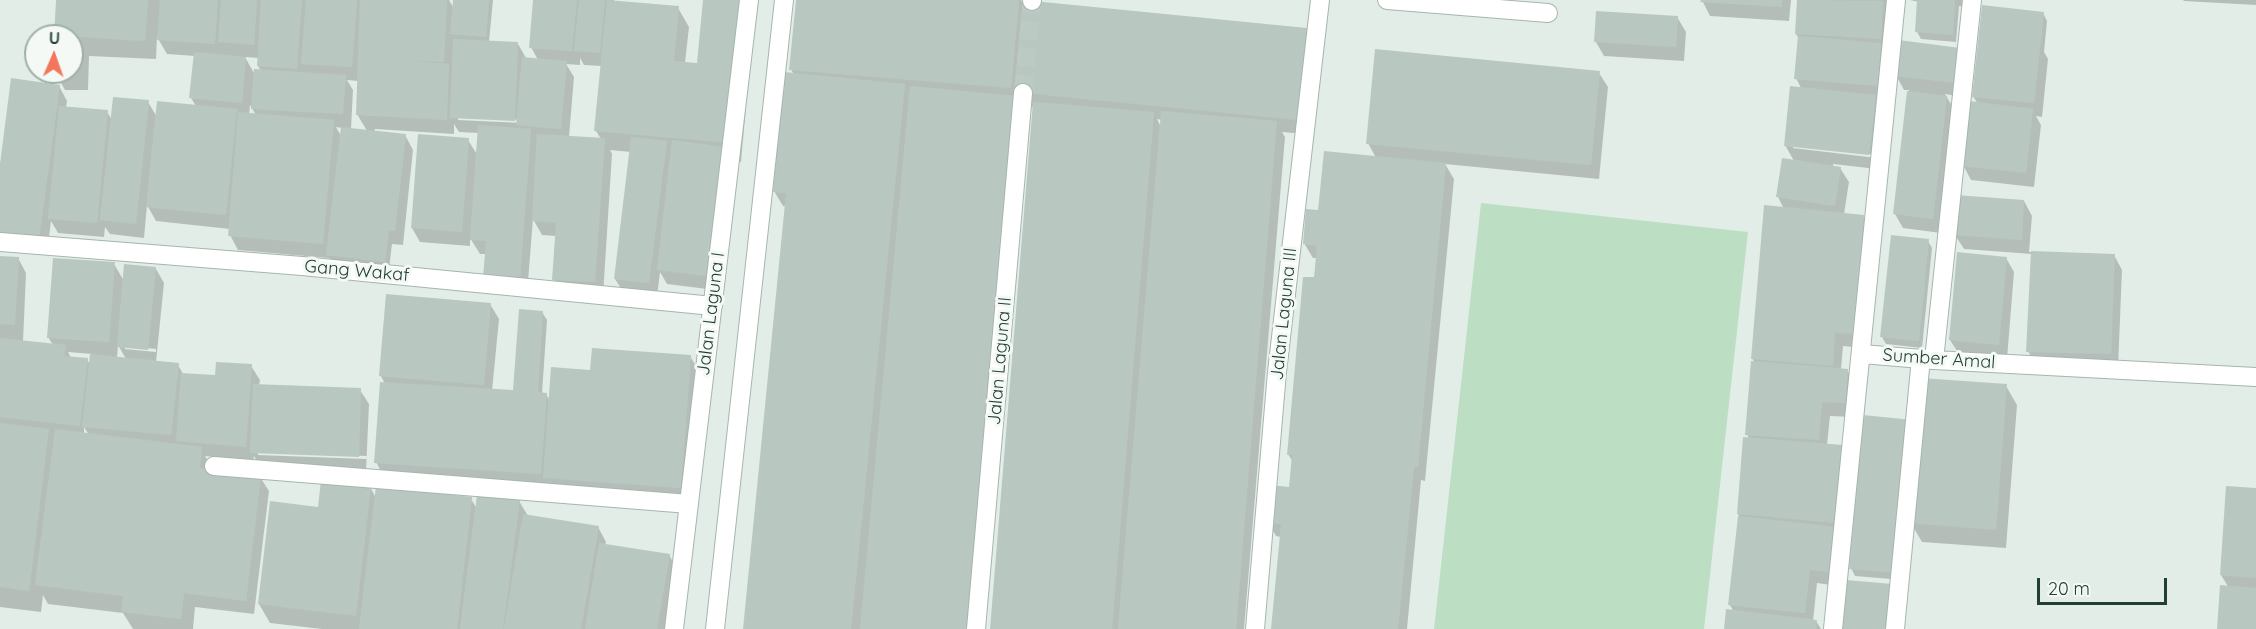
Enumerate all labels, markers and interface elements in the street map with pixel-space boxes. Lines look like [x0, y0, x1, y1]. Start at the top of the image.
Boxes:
north arrow [24, 24, 84, 84]
text: U [49, 28, 61, 48]
street label: Jalan Laguna III [1266, 247, 1302, 381]
street label: Jalan Laguna I [693, 251, 729, 377]
street label: Gang Wakaf [304, 256, 410, 286]
street label: Jalan Laguna II [984, 296, 1016, 426]
street label: Sumber Amal [1882, 344, 1996, 374]
scale bar [2040, 566, 2170, 604]
text: 20 m [2048, 577, 2090, 600]

